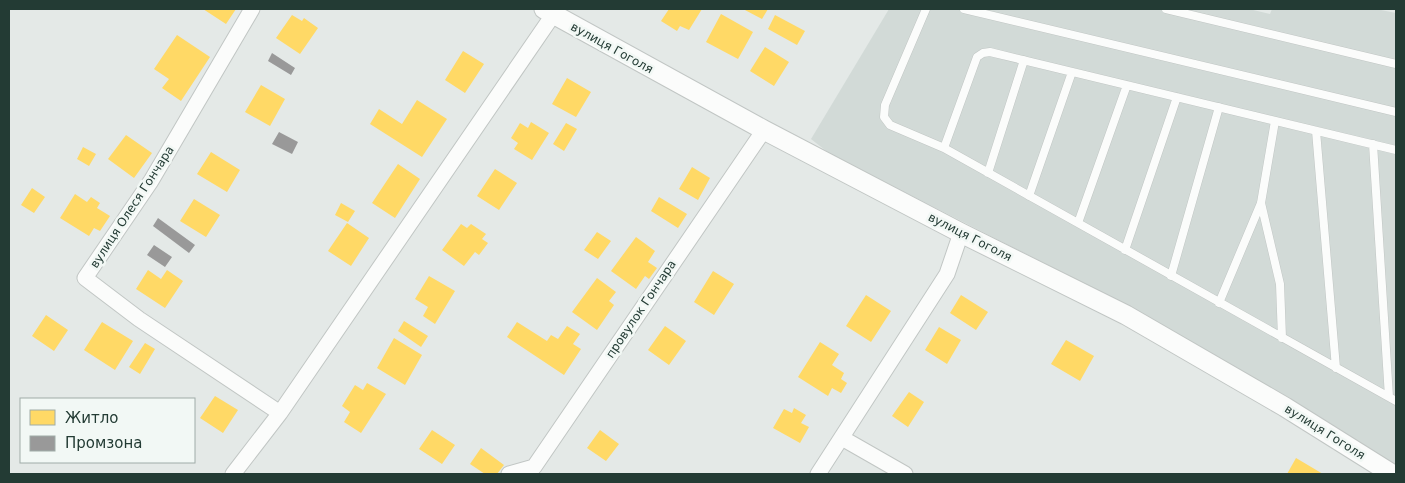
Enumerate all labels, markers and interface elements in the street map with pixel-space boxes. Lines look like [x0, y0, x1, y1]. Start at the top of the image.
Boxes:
street label: вулиця Гоголя [568, 20, 656, 76]
street label: вулиця Олеся Гончара [87, 143, 177, 271]
street label: вулиця Гоголя [926, 210, 1014, 264]
street label: провулок Гончара [603, 257, 679, 361]
legend [20, 398, 195, 463]
street label: вулиця Гоголя [1282, 402, 1368, 462]
text: Житло [65, 409, 118, 427]
text: Промзона [65, 434, 142, 452]

